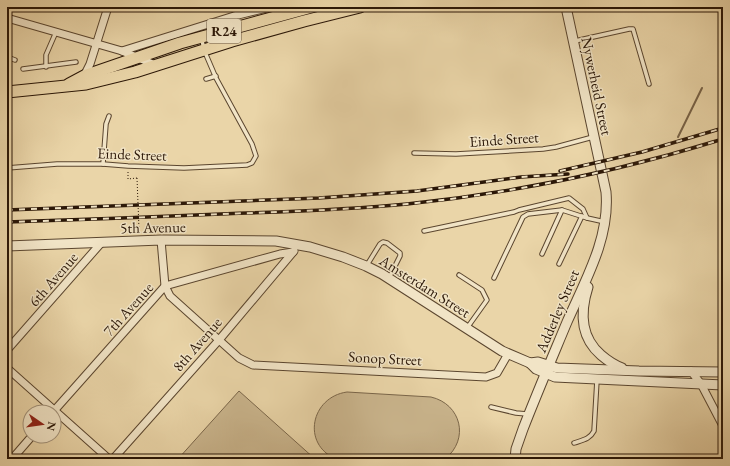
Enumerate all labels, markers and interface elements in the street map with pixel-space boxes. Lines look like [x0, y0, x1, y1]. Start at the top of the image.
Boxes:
road number: R24 [207, 19, 241, 43]
street label: Nywerheid Street [577, 35, 617, 137]
street label: Einde Street [469, 127, 540, 151]
street label: Einde Street [97, 143, 167, 165]
street label: 5th Avenue [120, 217, 186, 237]
street label: 6th Avenue [24, 248, 82, 310]
street label: Amsterdam Street [375, 250, 474, 322]
street label: Adderley Street [531, 266, 583, 356]
street label: 7th Avenue [99, 278, 157, 340]
street label: 8th Avenue [168, 313, 226, 375]
street label: Sonop Street [348, 347, 422, 369]
north arrow [22, 404, 62, 444]
text: N [44, 420, 60, 432]

